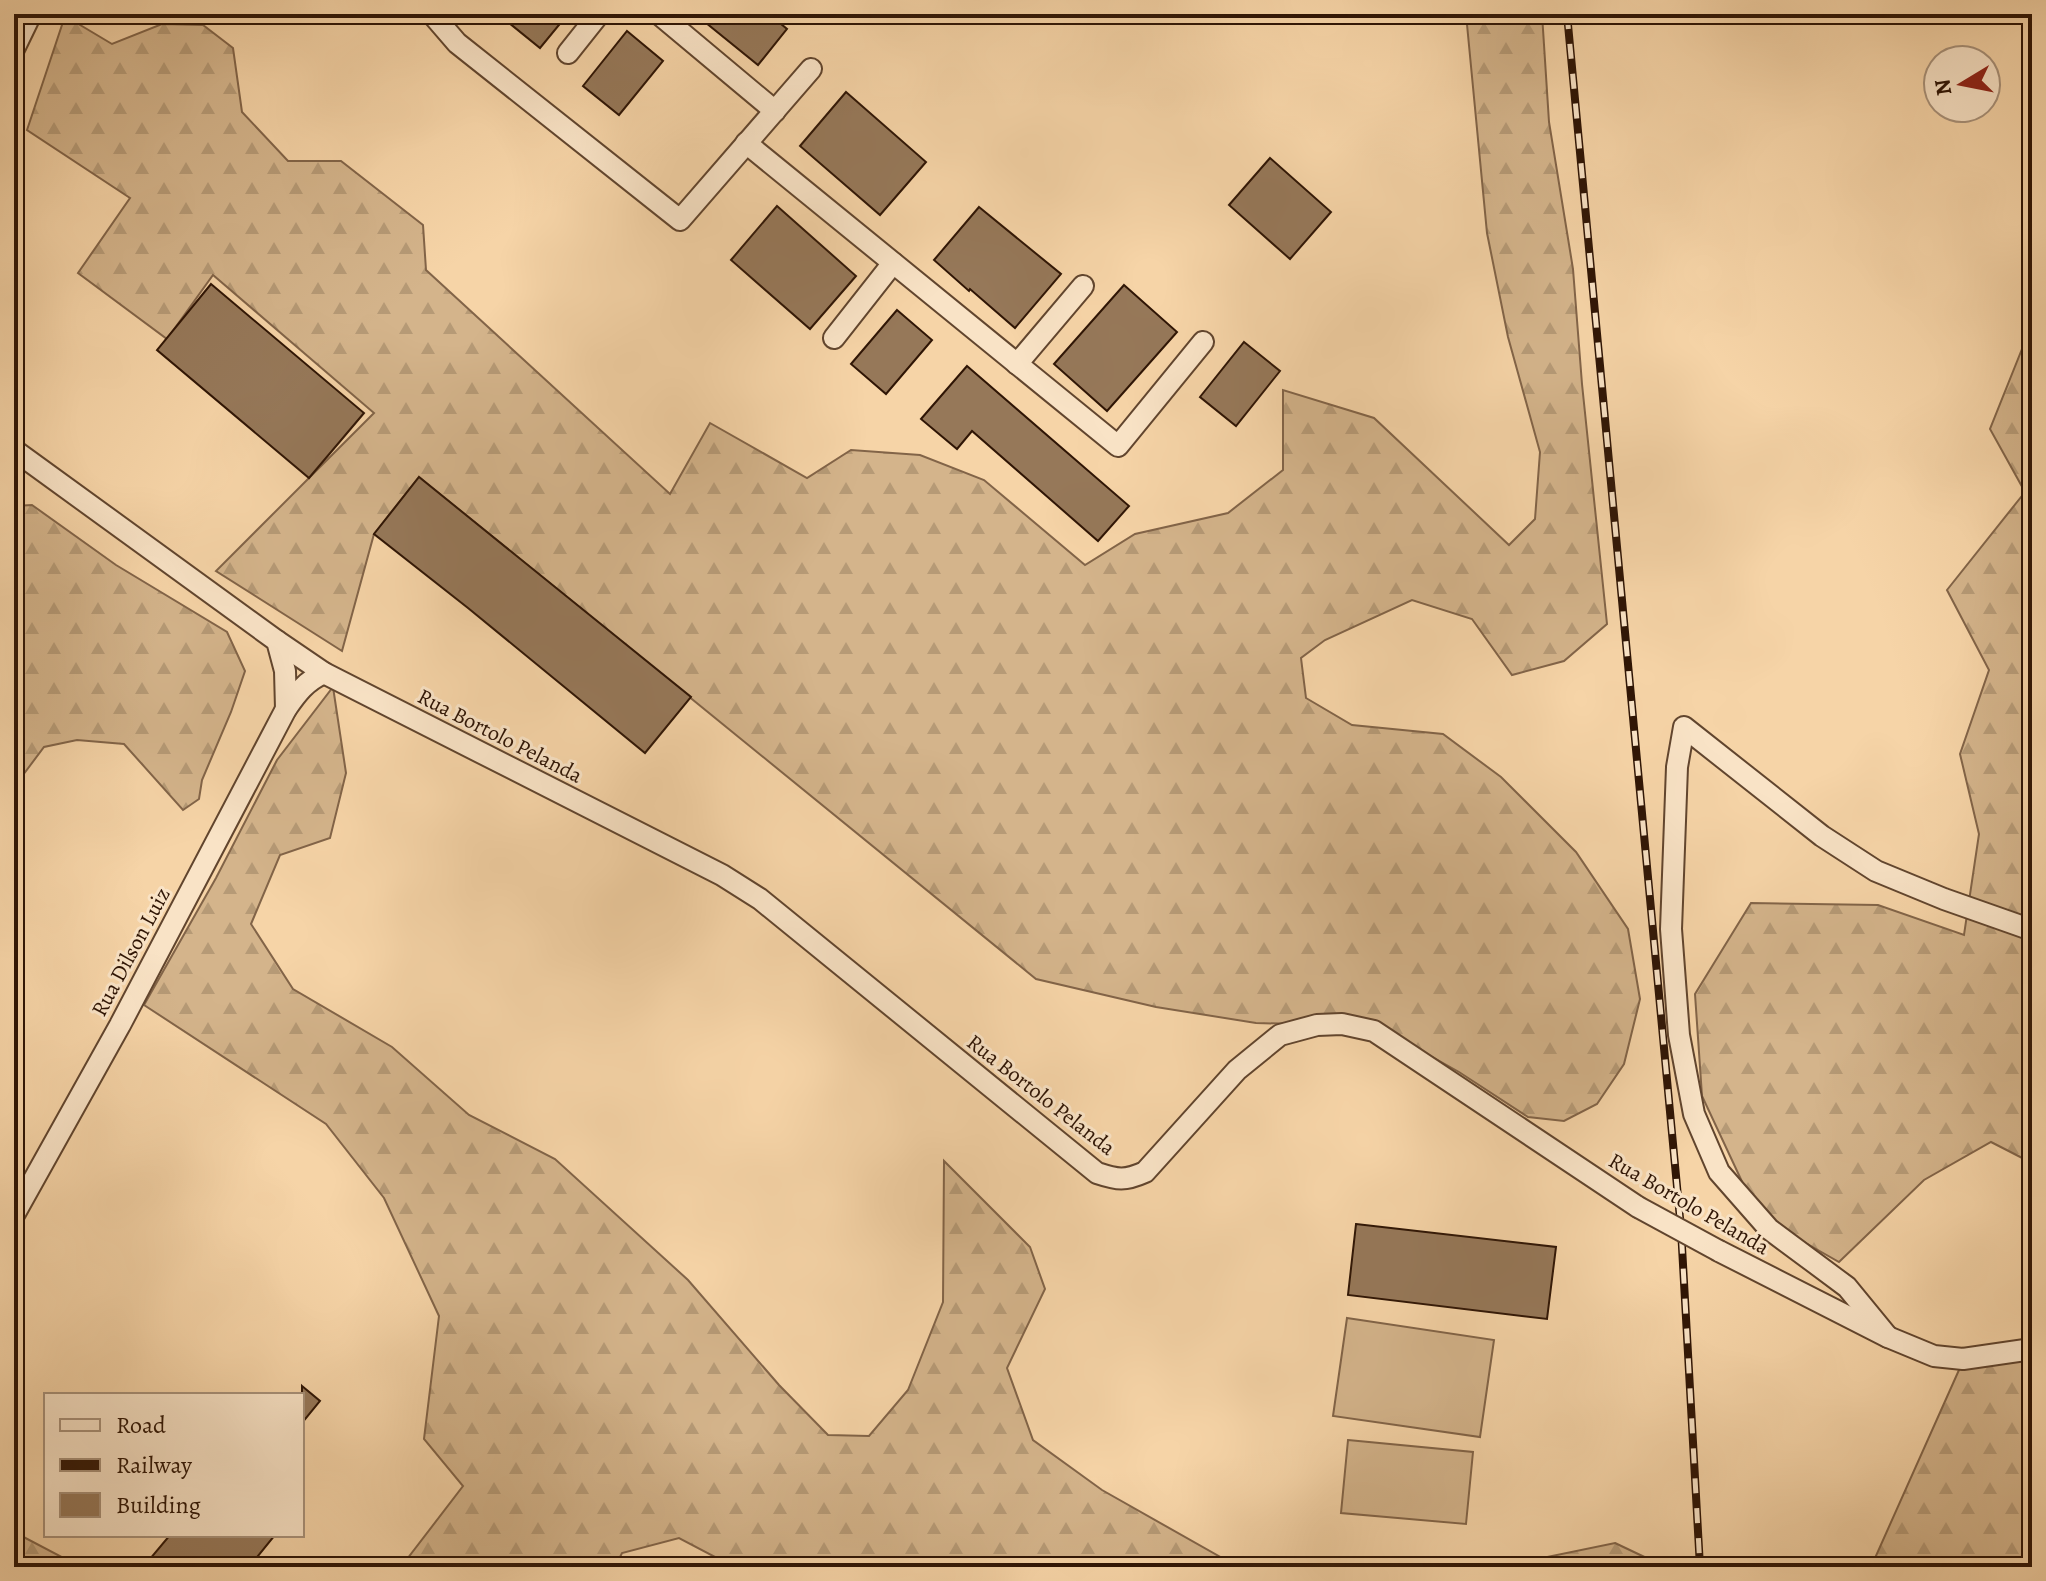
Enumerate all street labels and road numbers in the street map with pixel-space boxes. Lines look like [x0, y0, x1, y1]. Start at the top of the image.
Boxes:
street label: Rua Bortolo Pelanda [412, 681, 588, 791]
street label: Rua Dilson Luiz [84, 882, 178, 1022]
street label: Rua Bortolo Pelanda [960, 1027, 1122, 1163]
street label: Rua Bortolo Pelanda [1603, 1146, 1776, 1263]

